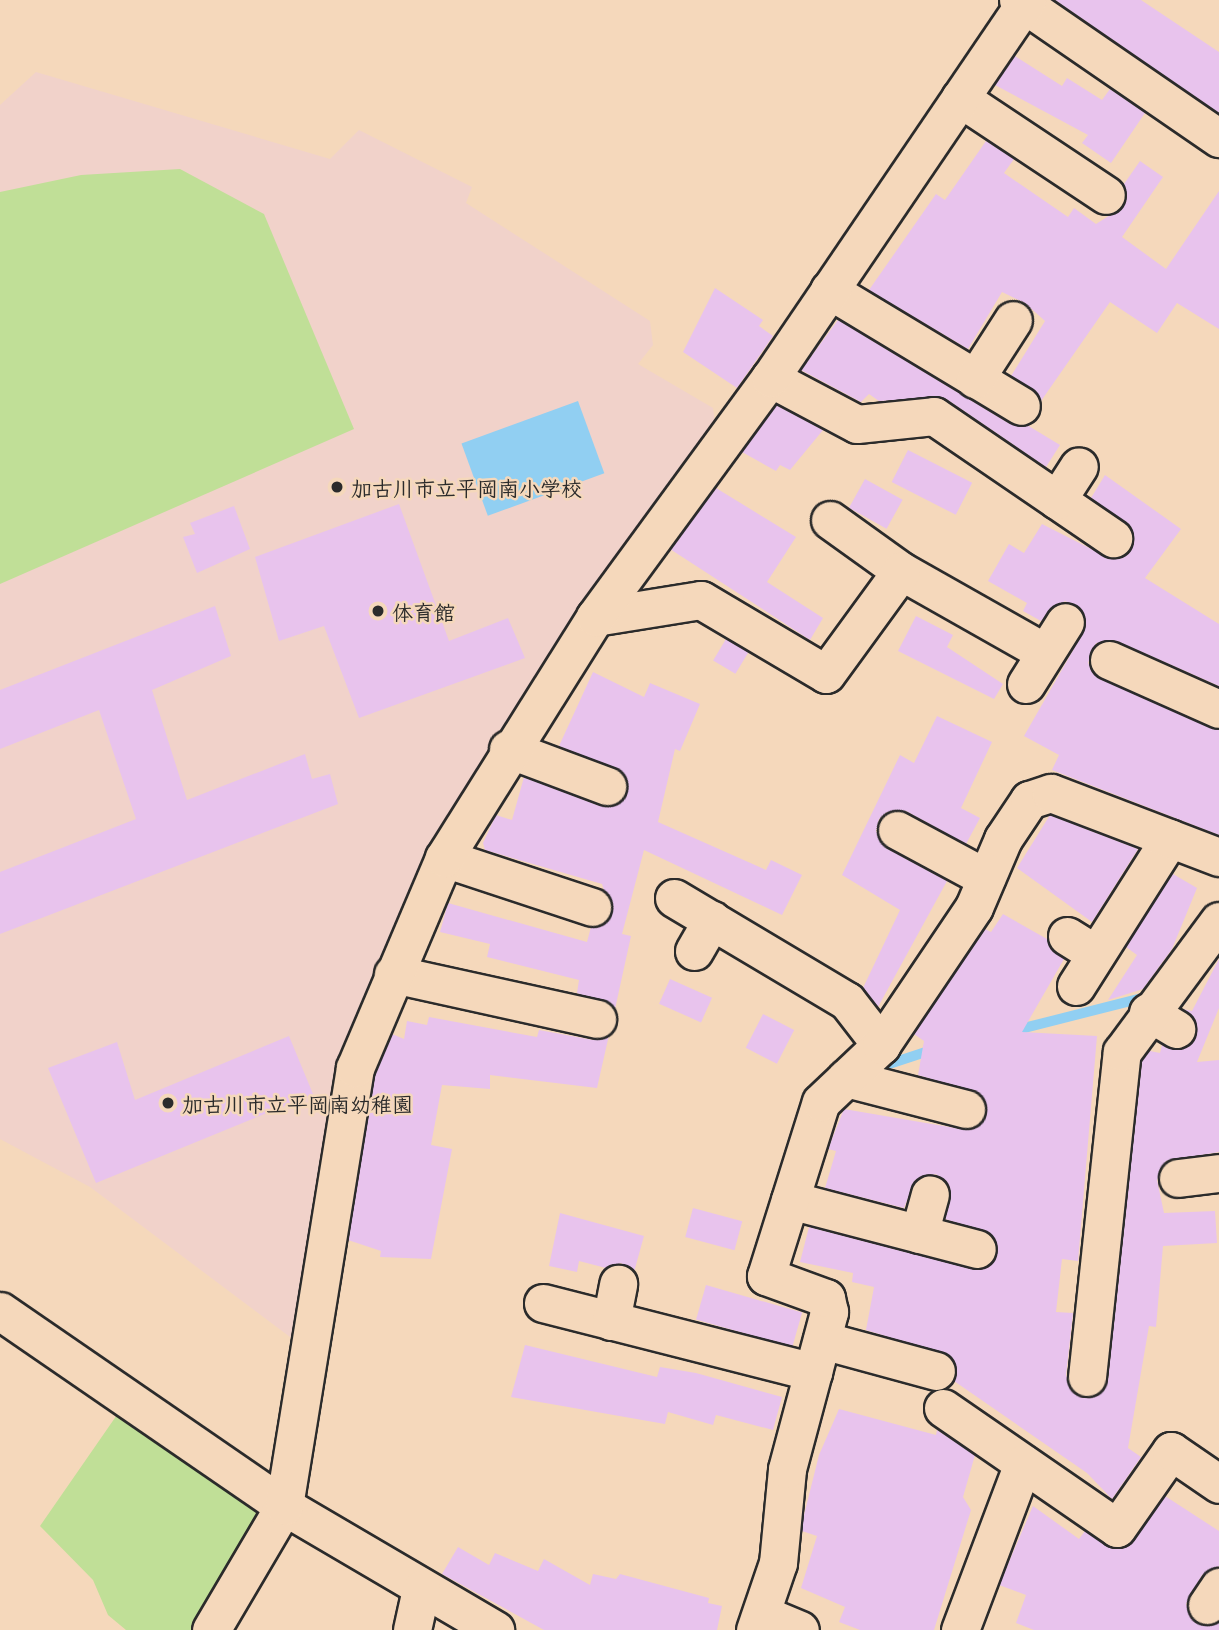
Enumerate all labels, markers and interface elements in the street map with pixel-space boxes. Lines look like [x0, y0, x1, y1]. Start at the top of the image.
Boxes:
place label: 加古川市立平岡南小学校 [351, 474, 582, 500]
marker: 加古川市立平岡南小学校 [329, 479, 345, 495]
place label: 体育館 [392, 598, 455, 624]
marker: 体育館 [370, 603, 386, 619]
place label: 加古川市立平岡南幼稚園 [182, 1090, 413, 1116]
marker: 加古川市立平岡南幼稚園 [160, 1095, 176, 1111]

